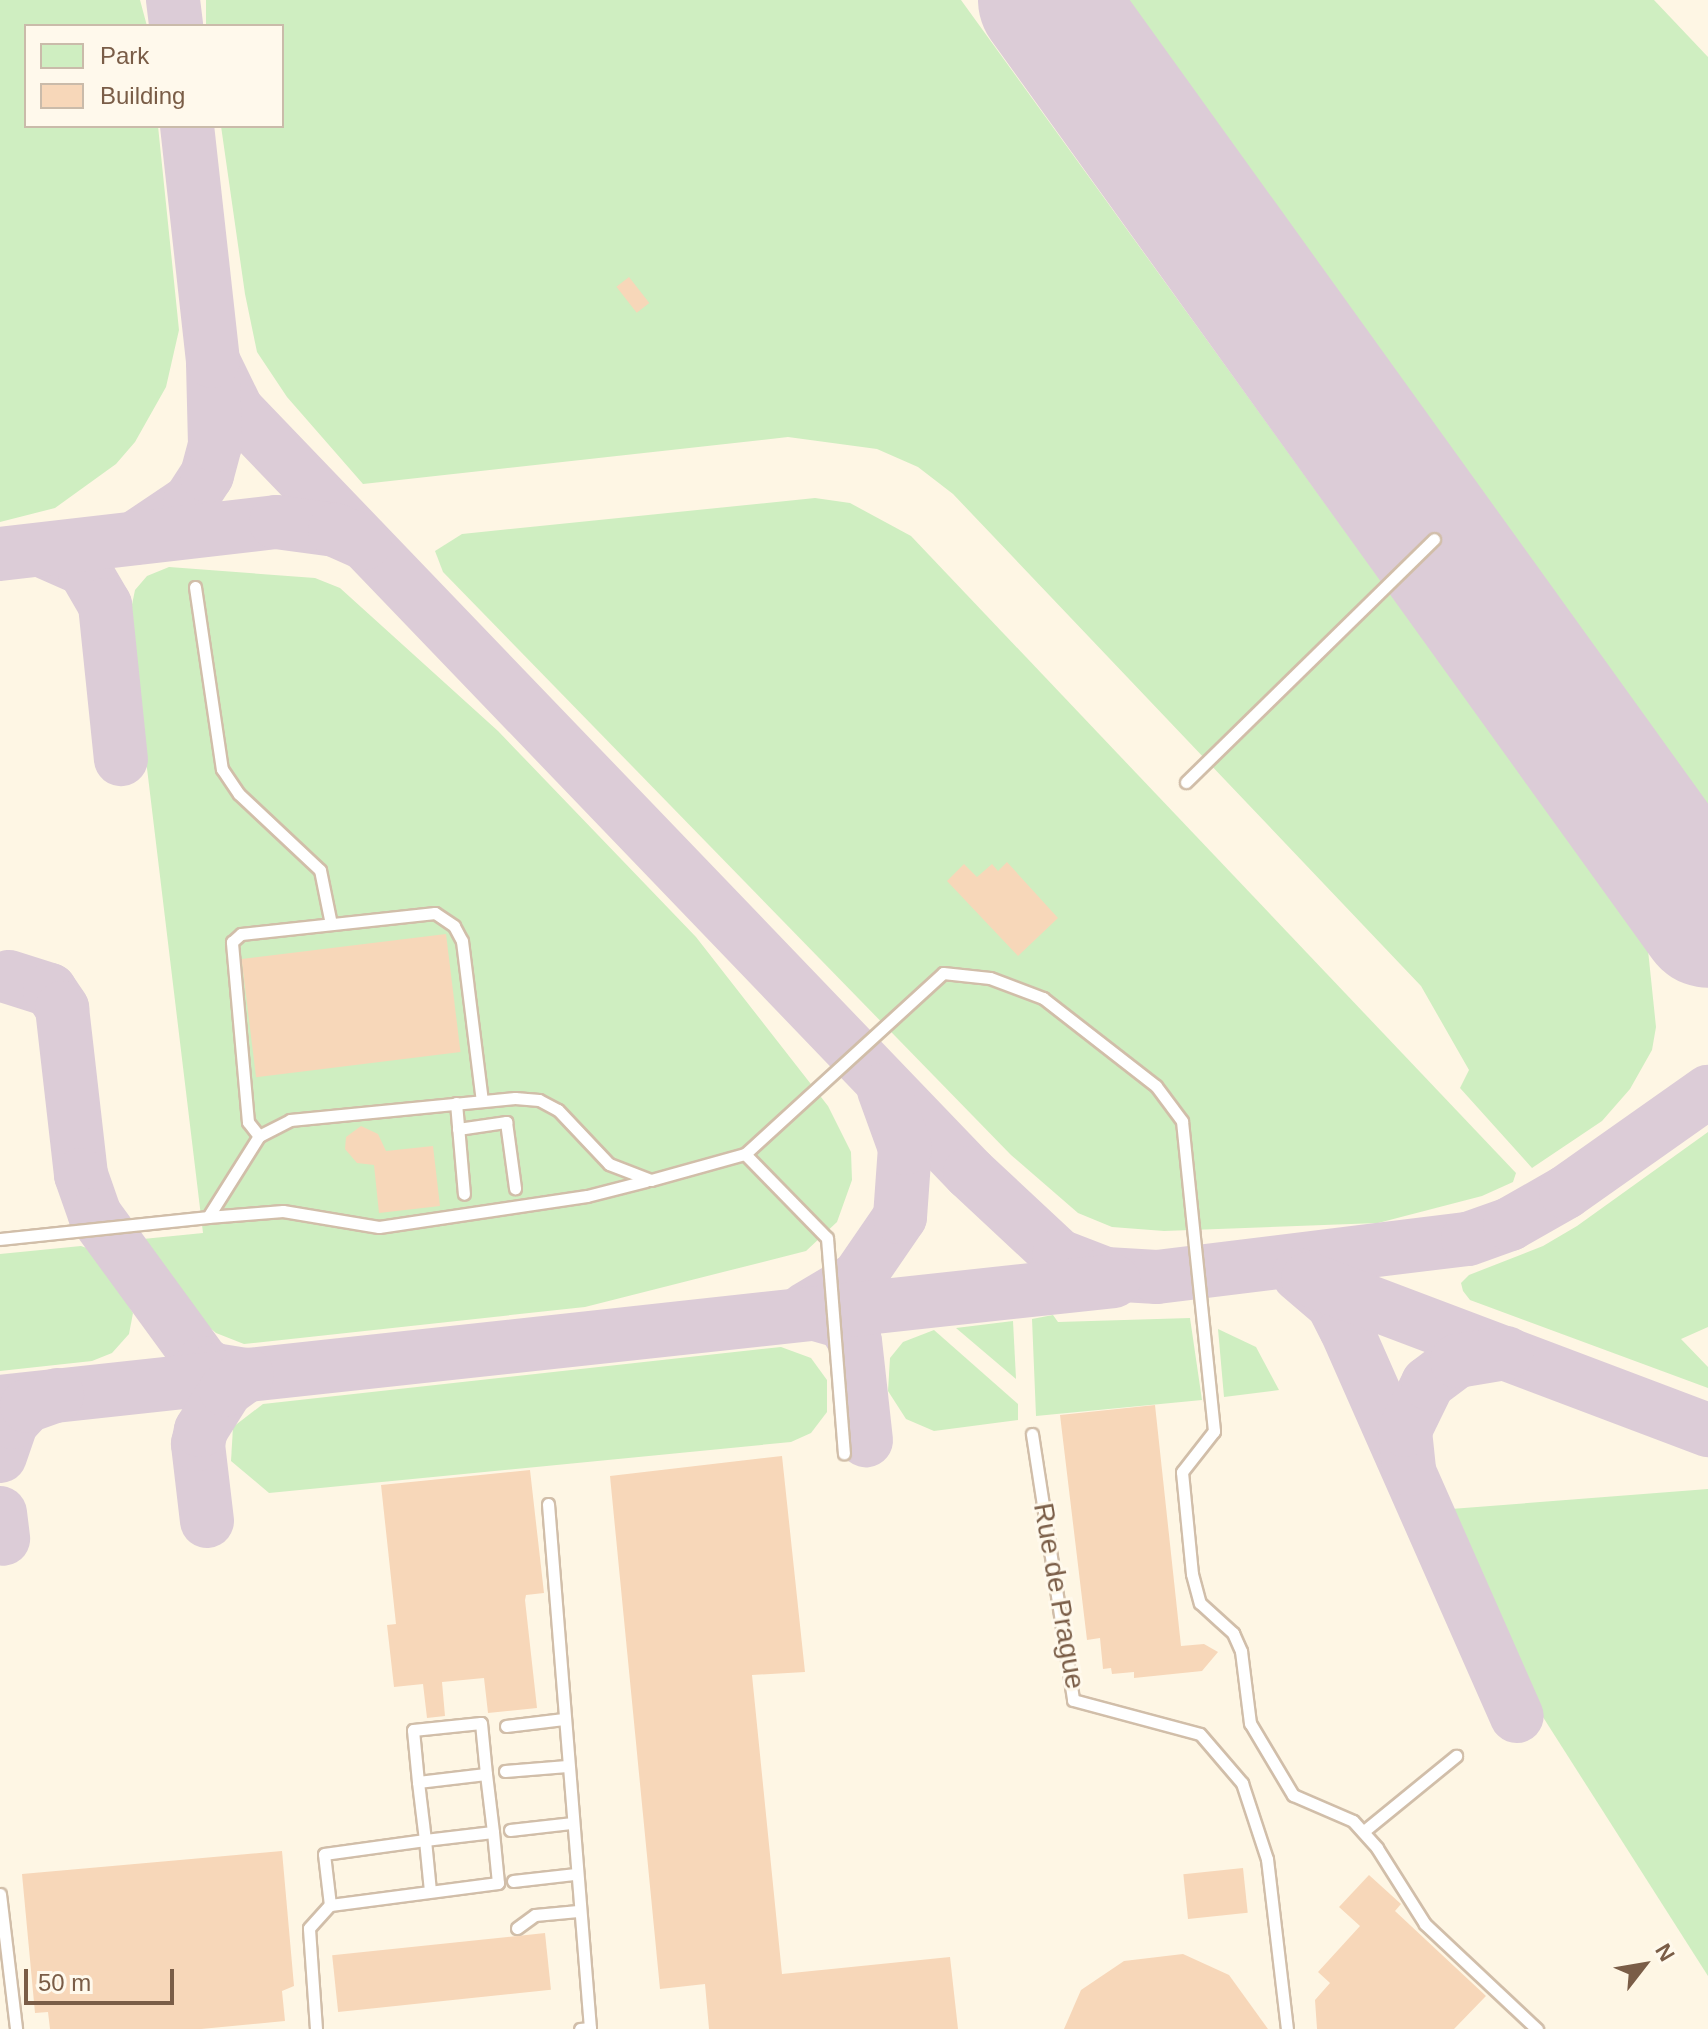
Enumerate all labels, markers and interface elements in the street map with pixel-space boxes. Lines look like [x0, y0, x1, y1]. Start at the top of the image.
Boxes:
legend [24, 24, 284, 128]
text: Park [100, 42, 149, 69]
text: Building [100, 82, 185, 109]
street label: Rue de Prague [1026, 1500, 1092, 1692]
north arrow [1604, 1925, 1684, 2005]
text: N [1650, 1939, 1680, 1966]
scale bar [28, 1953, 178, 2003]
text: 50 m [38, 1969, 91, 1996]

